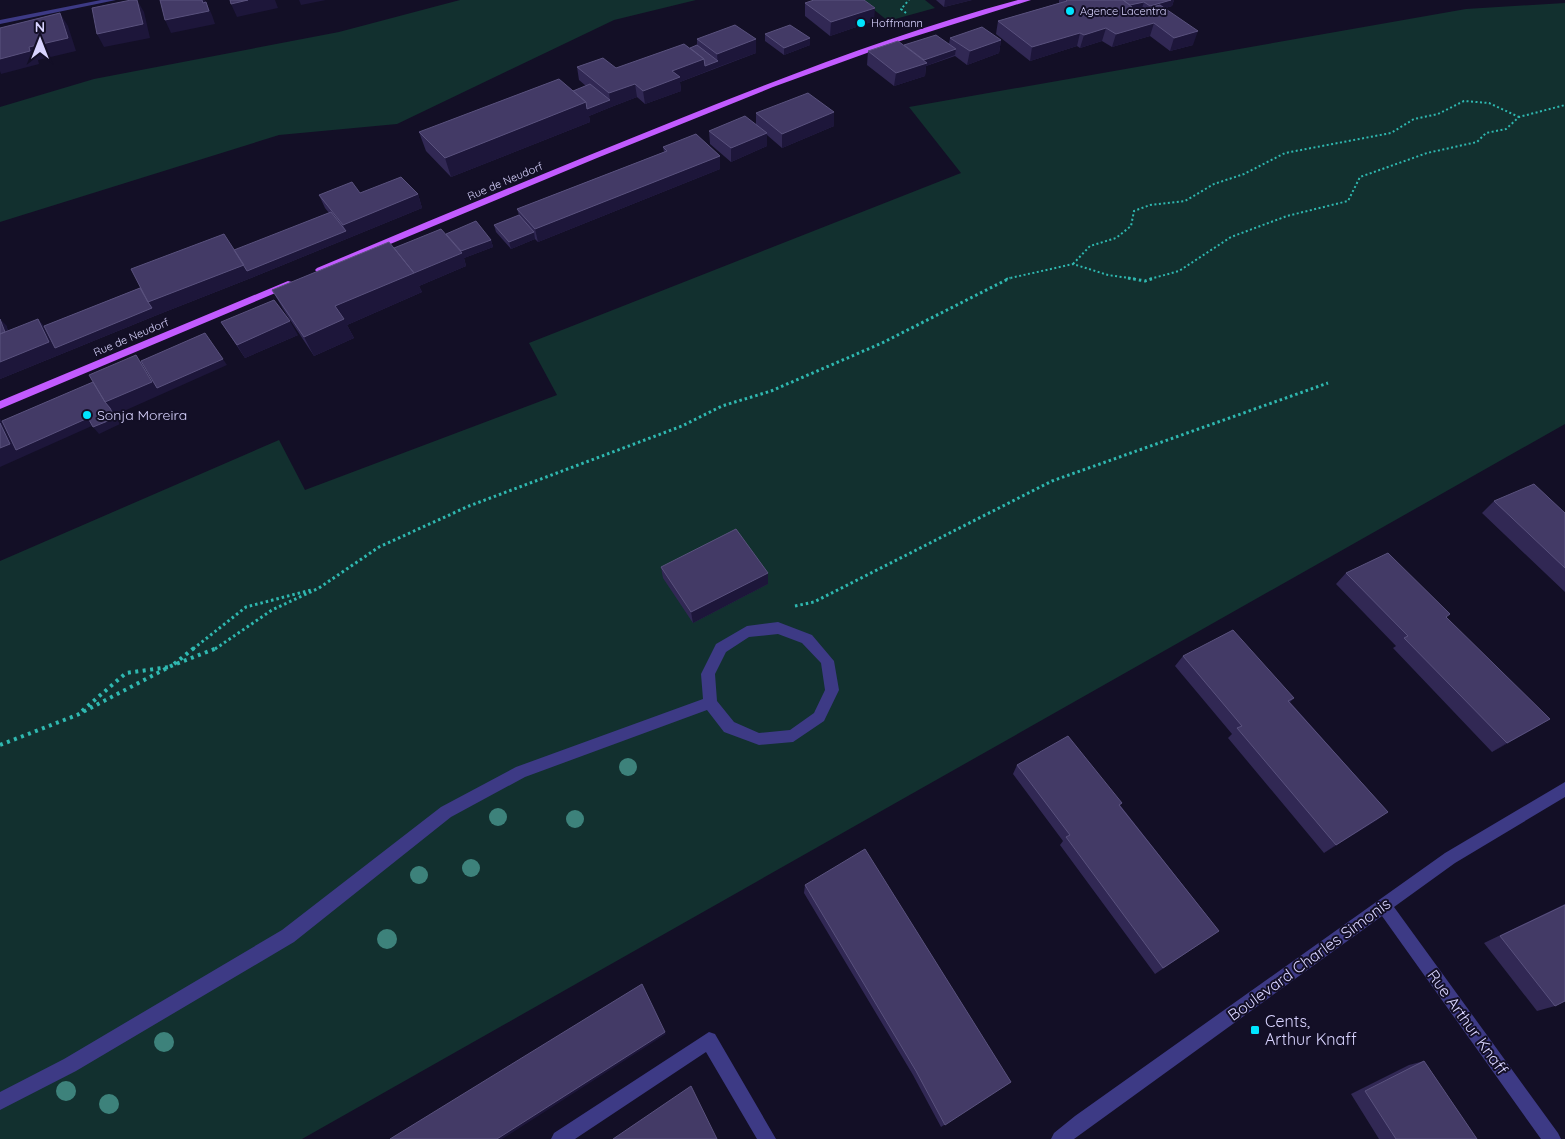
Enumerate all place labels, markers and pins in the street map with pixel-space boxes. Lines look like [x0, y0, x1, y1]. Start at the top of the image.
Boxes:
place label: Agence Lacentra [1080, 4, 1167, 18]
marker: Agence Lacentra [1064, 5, 1076, 17]
place label: Hoffmann [871, 16, 923, 30]
marker: Hoffmann [855, 17, 867, 29]
place label: Sonja Moreira [97, 406, 187, 424]
marker: Sonja Moreira [81, 409, 93, 421]
place label: Cents, Arthur Knaff [1265, 1011, 1357, 1049]
marker: Cents, Arthur Knaff [1249, 1024, 1261, 1036]

